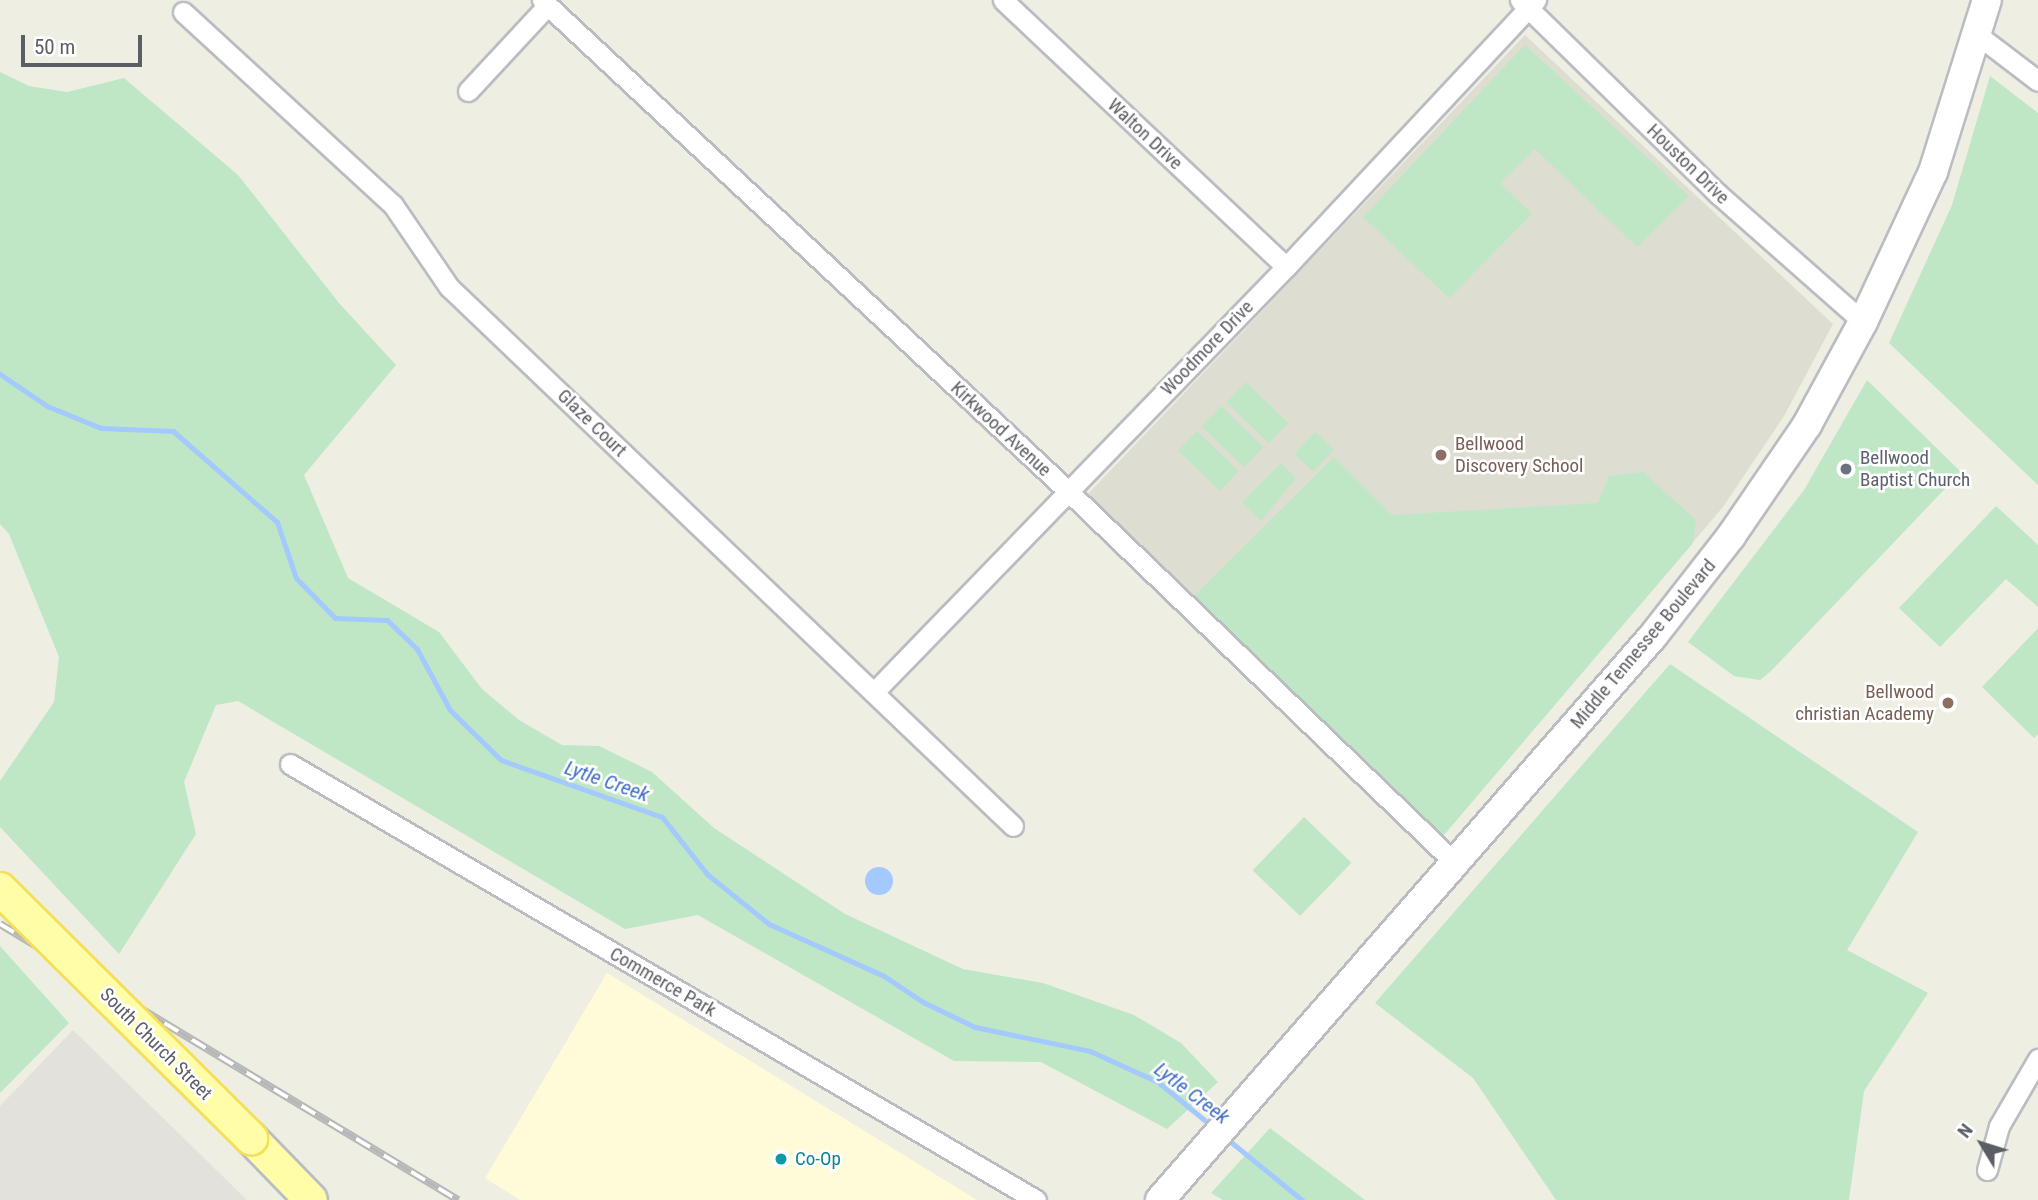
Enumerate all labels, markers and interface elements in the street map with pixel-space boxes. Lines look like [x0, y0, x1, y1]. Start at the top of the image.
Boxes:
scale bar [24, 21, 145, 65]
text: 50 m [34, 35, 75, 59]
street label: Walton Drive [1103, 94, 1187, 174]
street label: Houston Drive [1642, 119, 1734, 209]
street label: Woodmore Drive [1156, 296, 1258, 400]
street label: Kirkwood Avenue [946, 377, 1056, 481]
street label: Glaze Court [553, 384, 631, 462]
place label: Bellwood Discovery School [1455, 433, 1583, 477]
marker: Bellwood Discovery School [1433, 447, 1449, 463]
place label: Bellwood Baptist Church [1860, 447, 1970, 491]
marker: Bellwood Baptist Church [1838, 461, 1854, 477]
street label: Middle Tennessee Boulevard [1565, 555, 1721, 733]
place label: Bellwood christian Academy [1795, 681, 1934, 725]
marker: Bellwood christian Academy [1940, 695, 1956, 711]
water label: Lytle Creek [561, 755, 653, 807]
street label: Commerce Park [606, 942, 720, 1022]
street label: South Church Street [95, 983, 217, 1105]
water label: Lytle Creek [1149, 1057, 1235, 1129]
north arrow [1947, 1109, 2017, 1179]
text: N [1952, 1119, 1978, 1142]
place label: Co-Op [795, 1148, 841, 1170]
marker: Co-Op [773, 1151, 789, 1167]

